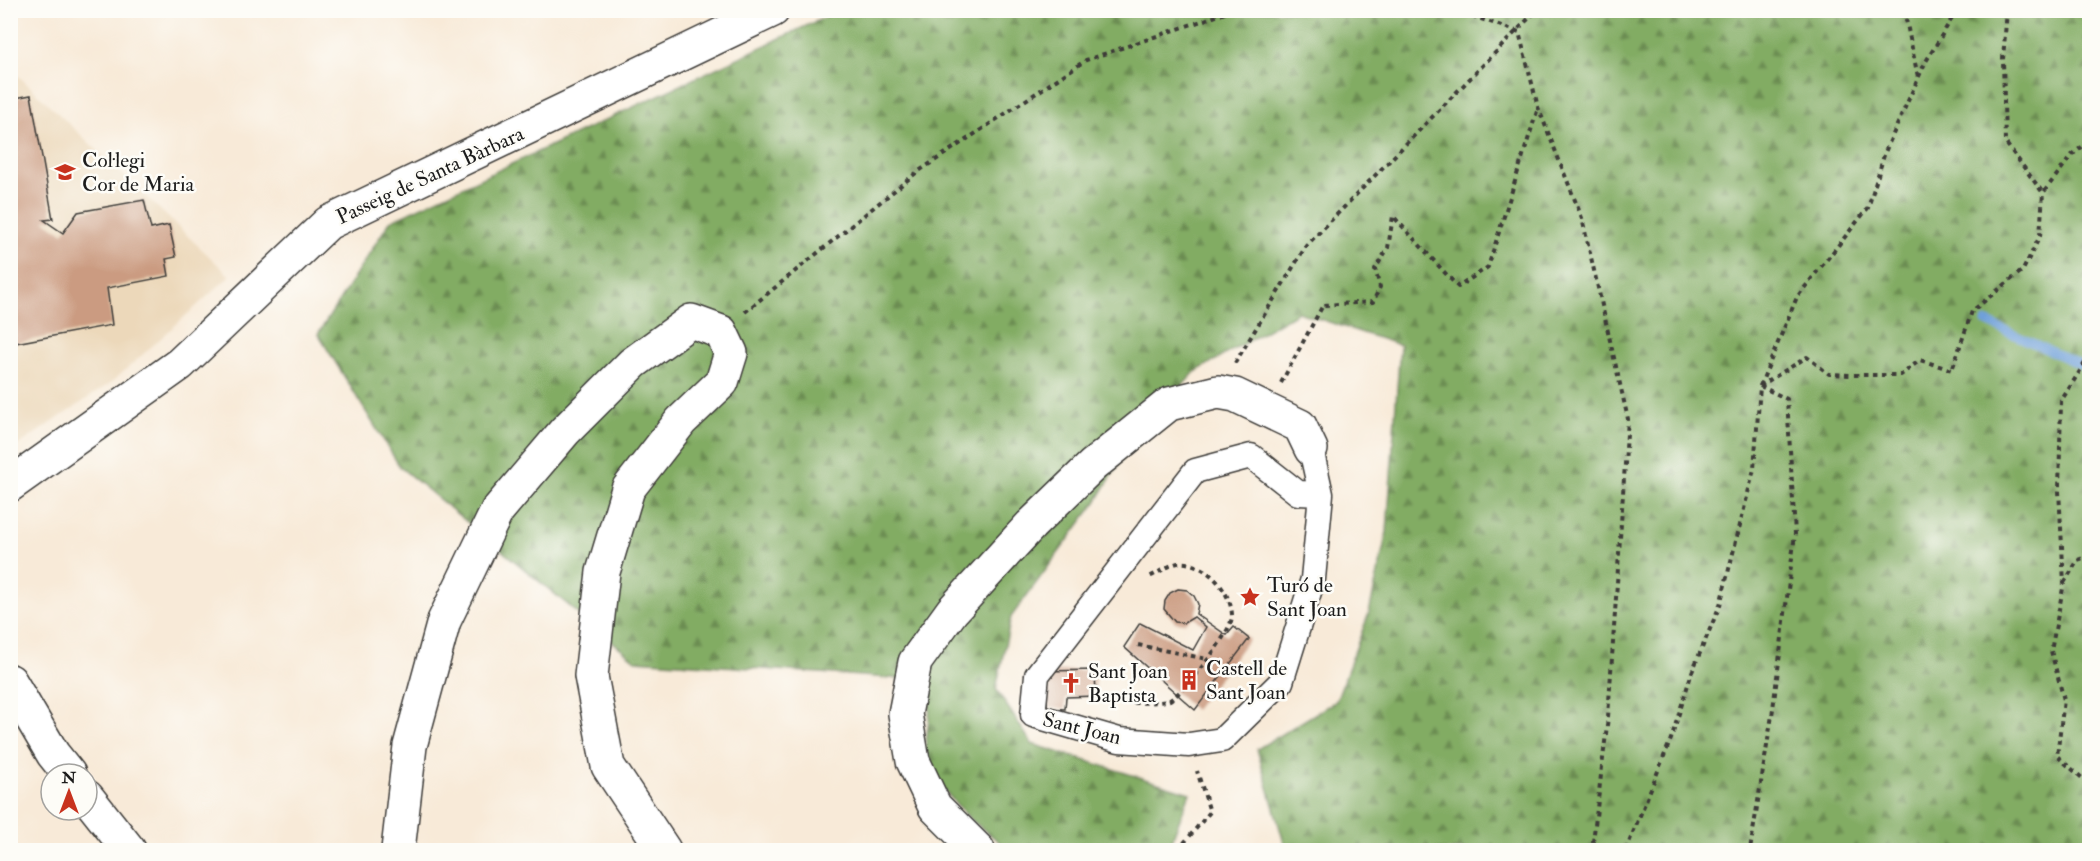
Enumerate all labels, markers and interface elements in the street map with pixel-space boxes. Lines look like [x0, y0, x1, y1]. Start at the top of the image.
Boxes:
street label: Passeig de Santa Bàrbara [332, 120, 529, 231]
place label: Col·legi Cor de Maria [82, 147, 195, 198]
school or university icon: Col·legi Cor de Maria [53, 160, 77, 184]
place label: Turó de Sant Joan [1267, 572, 1347, 623]
place icon: Turó de Sant Joan [1238, 585, 1262, 609]
place label: Castell de Sant Joan [1206, 655, 1287, 706]
place label: Sant Joan Baptista [1088, 658, 1168, 709]
building icon: Castell de Sant Joan [1177, 668, 1201, 692]
church icon: Sant Joan Baptista [1059, 671, 1083, 695]
street label: Sant Joan [1040, 706, 1124, 751]
north arrow [39, 762, 99, 822]
text: N [61, 768, 77, 788]

